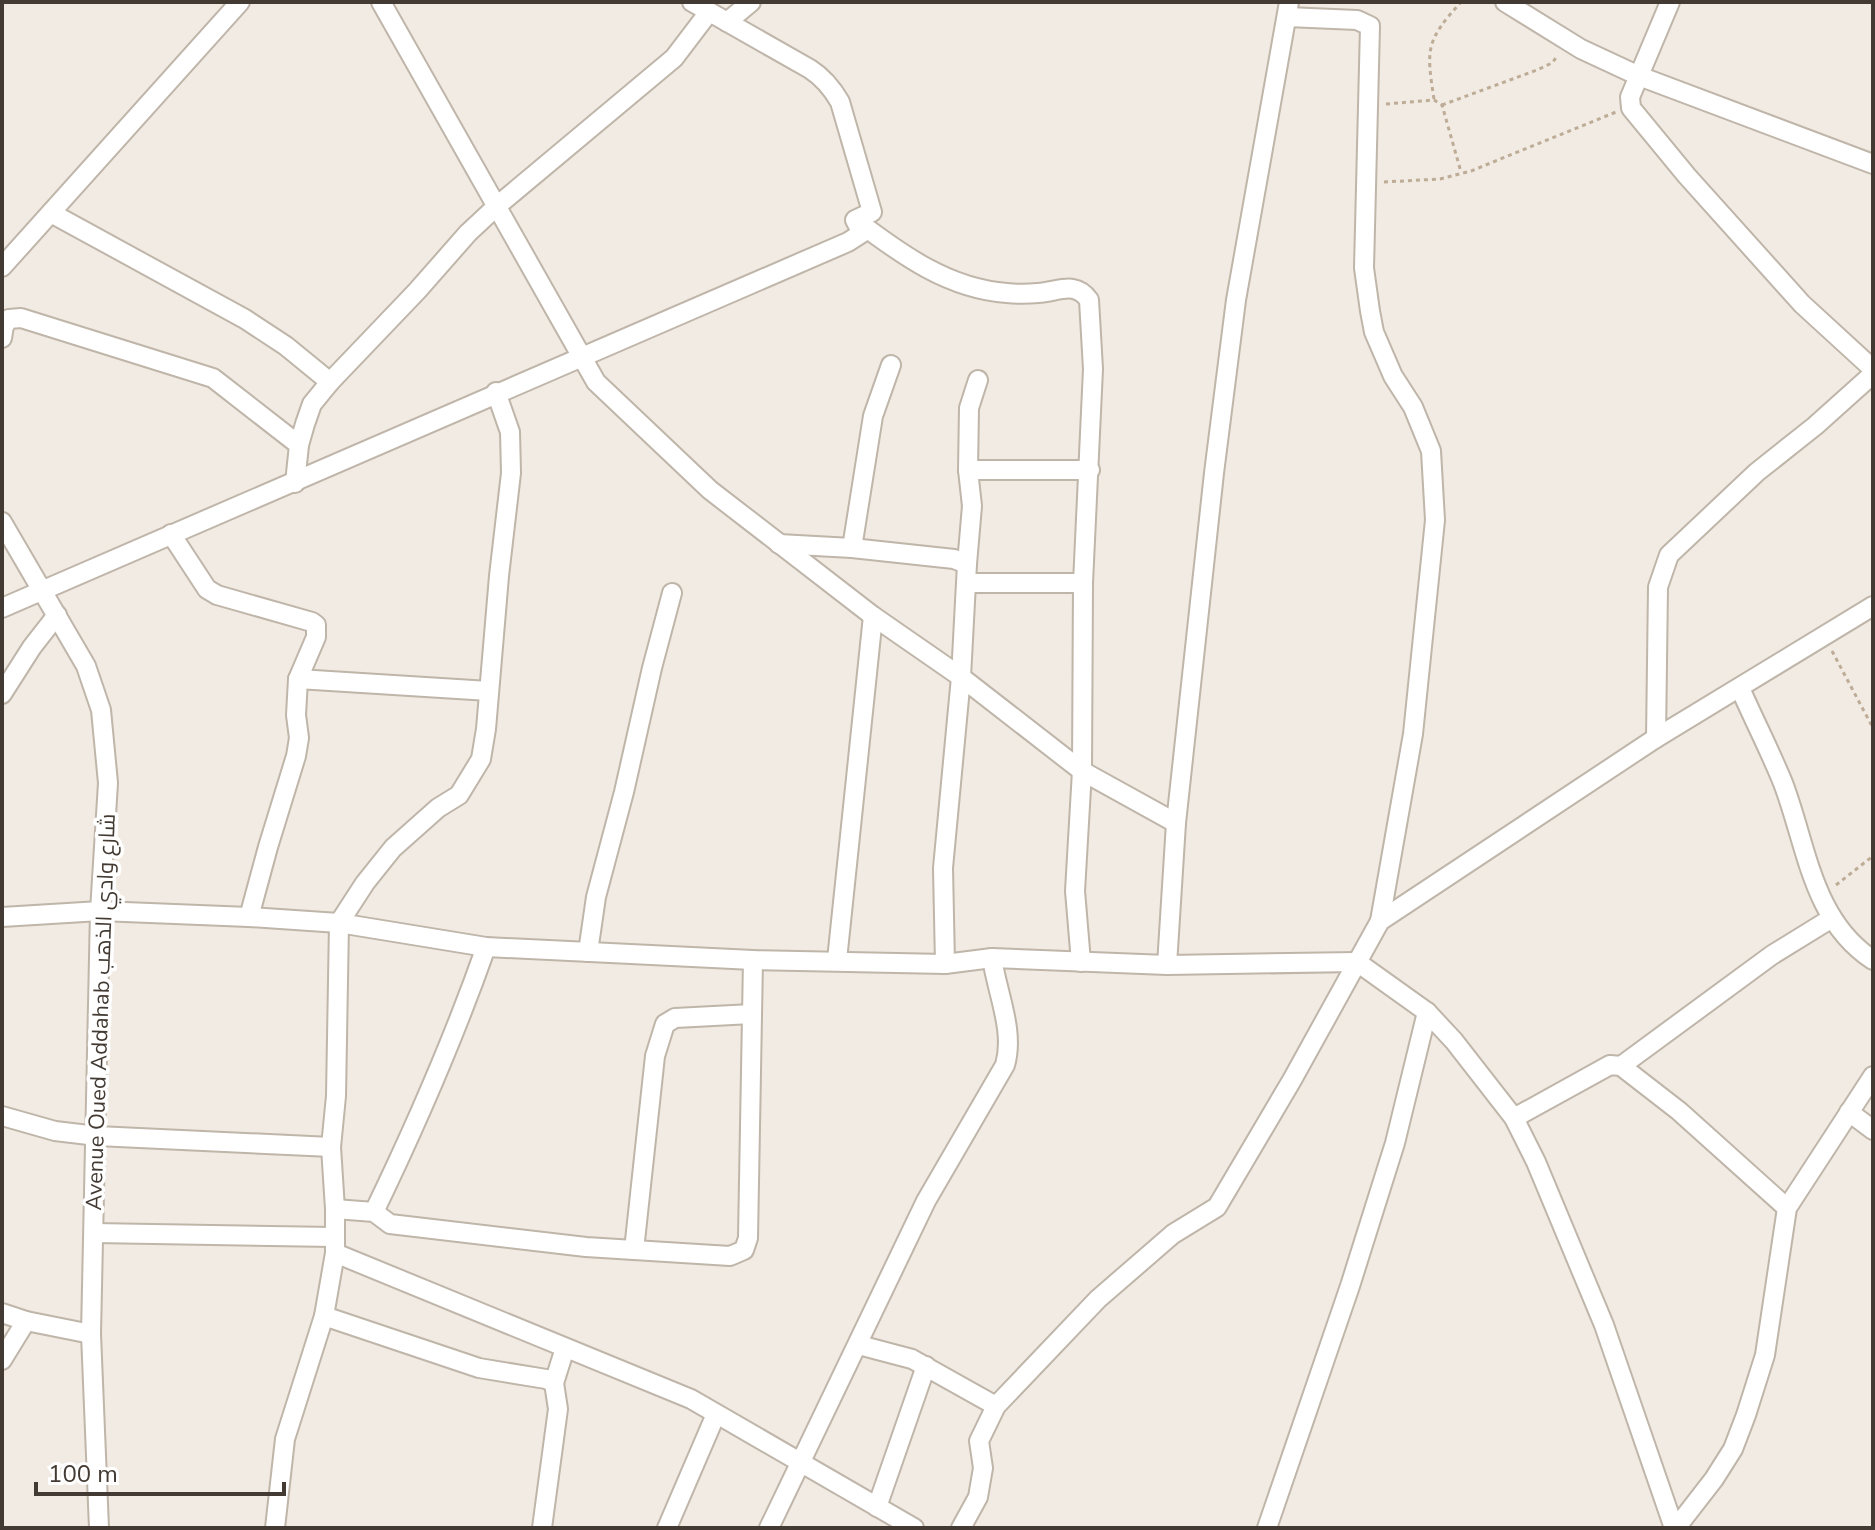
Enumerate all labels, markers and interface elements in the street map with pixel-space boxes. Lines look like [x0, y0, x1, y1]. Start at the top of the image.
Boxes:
street label: Avenue Oued Addahab شارع وادي الذهب [79, 813, 124, 1211]
scale bar [36, 1446, 284, 1496]
text: 100 m [48, 1458, 118, 1490]

